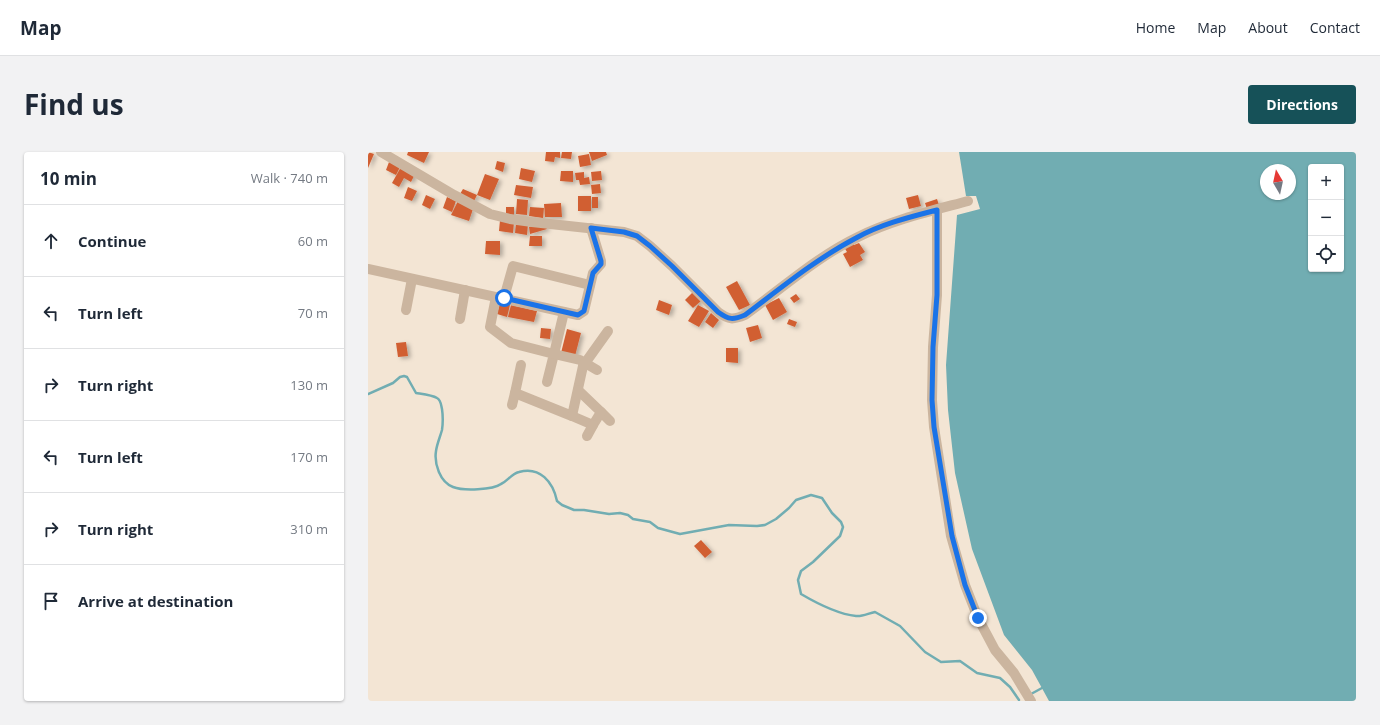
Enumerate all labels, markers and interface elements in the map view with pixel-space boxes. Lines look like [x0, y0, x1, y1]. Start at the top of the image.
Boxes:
text: Map [20, 15, 61, 41]
text: Home [1136, 18, 1175, 37]
text: Map [1197, 18, 1226, 37]
text: About [1248, 18, 1288, 37]
text: Contact [1310, 18, 1360, 37]
text: Find us [24, 85, 124, 123]
button: Directions [1248, 85, 1356, 124]
north arrow [1260, 164, 1296, 200]
map controls [1308, 164, 1344, 272]
button: + [1308, 164, 1344, 200]
text: 10 min [40, 167, 97, 190]
text: Walk · 740 m [251, 169, 328, 187]
button: − [1308, 200, 1344, 236]
icon: ahead [40, 230, 62, 252]
text: Continue [78, 231, 146, 251]
text: 60 m [298, 232, 328, 250]
button: locate [1308, 236, 1344, 272]
route start [495, 289, 513, 307]
icon: left [40, 302, 62, 324]
text: Turn left [78, 303, 143, 323]
text: 70 m [298, 304, 328, 322]
icon: right [40, 374, 62, 396]
text: Turn right [78, 375, 153, 395]
text: 130 m [290, 376, 328, 394]
icon: left [40, 446, 62, 468]
text: Turn left [78, 447, 143, 467]
text: 170 m [290, 448, 328, 466]
icon: right [40, 518, 62, 540]
text: Turn right [78, 519, 153, 539]
text: 310 m [290, 520, 328, 538]
icon: arrive [40, 590, 62, 612]
text: Arrive at destination [78, 591, 233, 611]
route end [969, 609, 987, 627]

